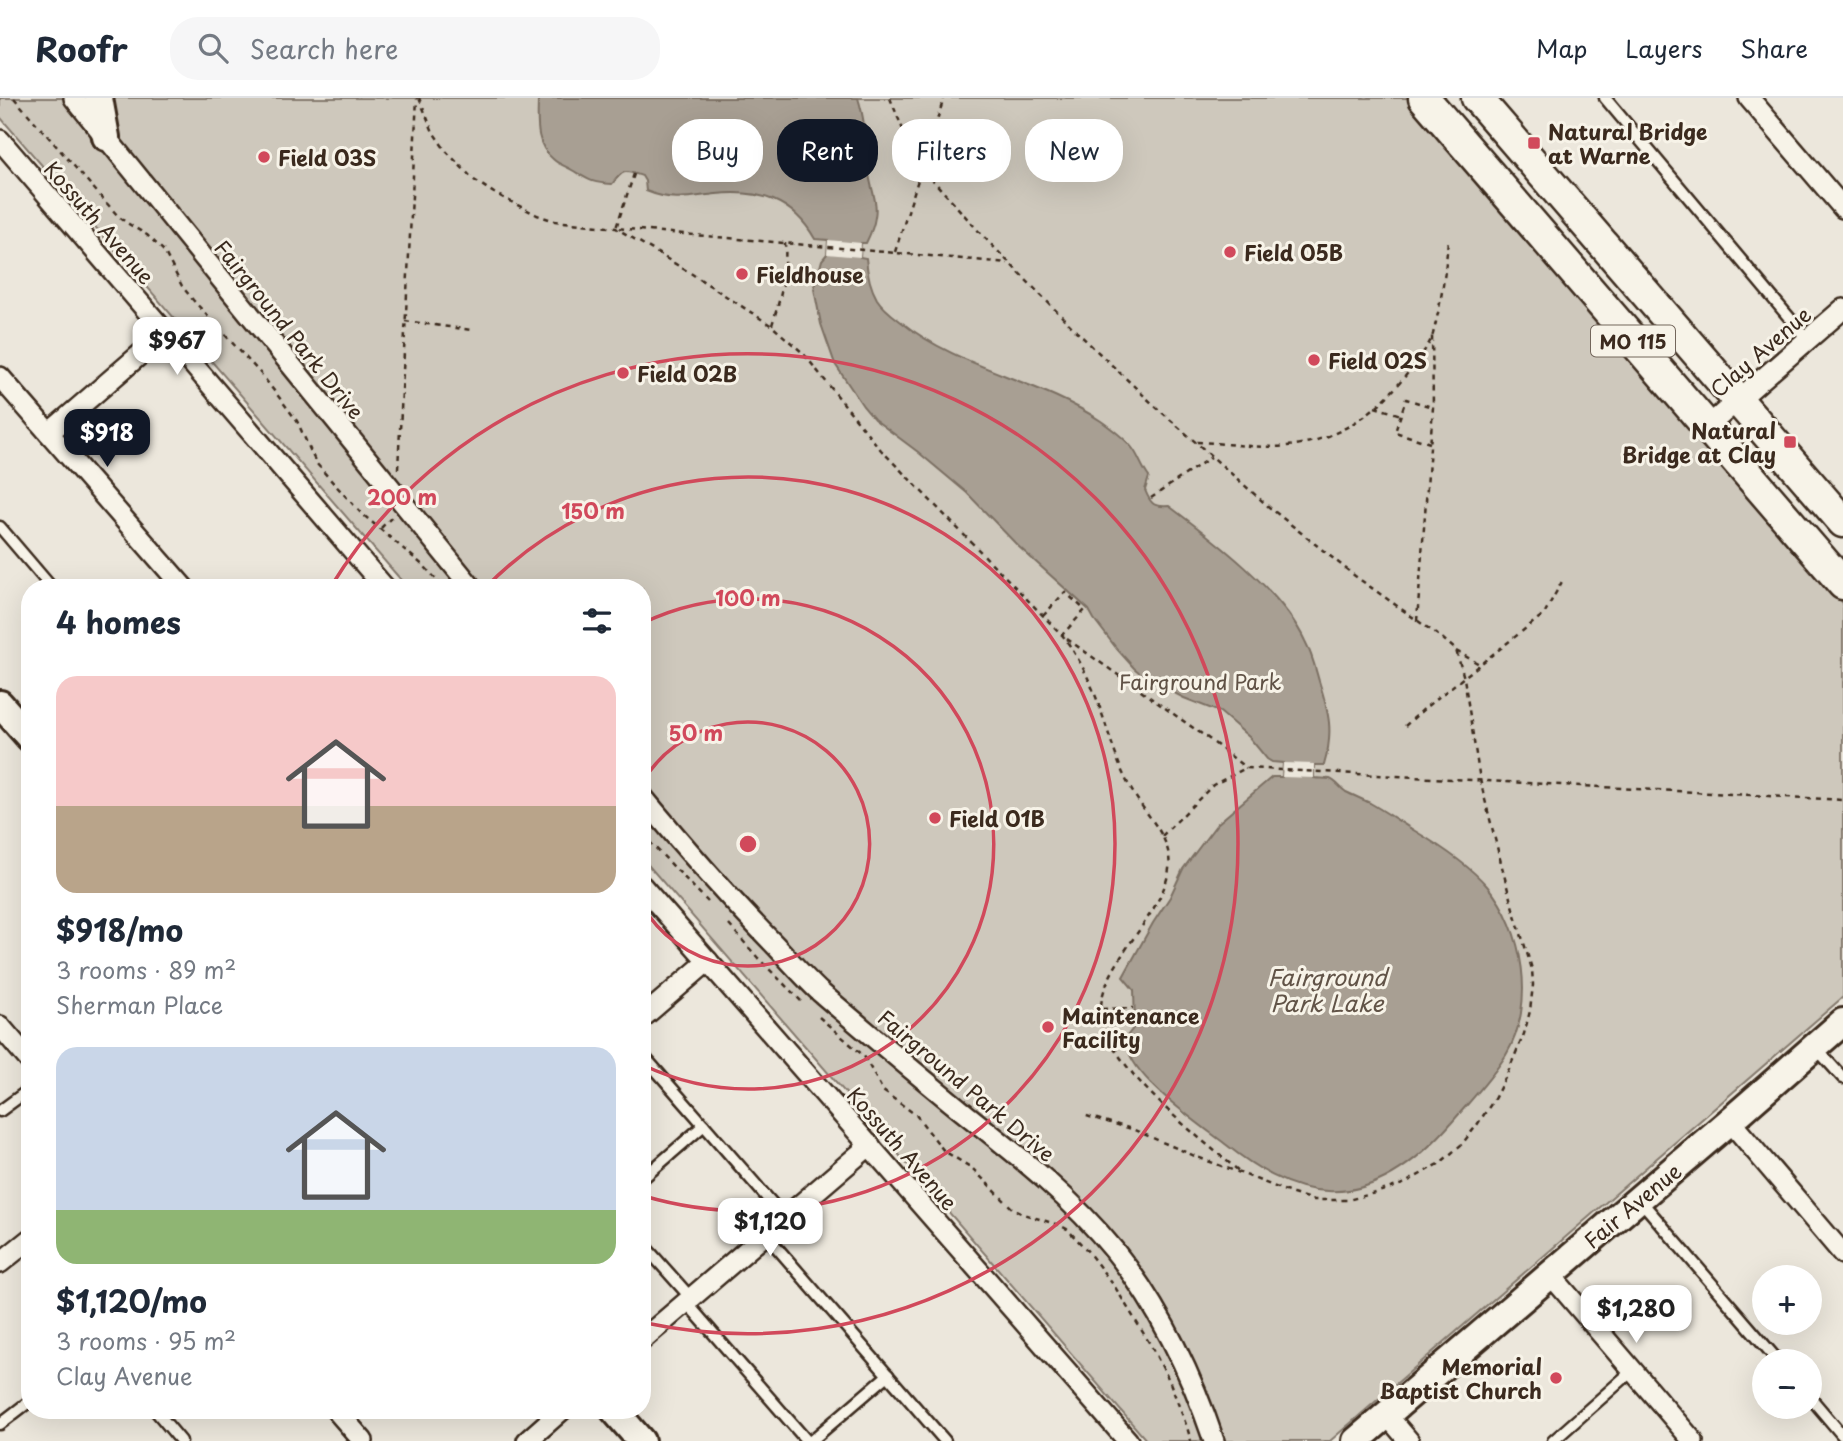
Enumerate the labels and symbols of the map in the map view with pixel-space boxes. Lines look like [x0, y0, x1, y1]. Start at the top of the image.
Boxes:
place label: Natural Bridge at Warne [1548, 115, 1708, 171]
marker: Natural Bridge at Warne [1526, 135, 1542, 151]
place label: Field 03S [278, 141, 376, 173]
marker: Field 03S [256, 149, 272, 165]
street label: Kossuth Avenue [37, 153, 163, 291]
street label: Fairground Park Drive [207, 232, 373, 426]
place label: Field 05B [1244, 236, 1343, 268]
marker: Field 05B [1222, 244, 1238, 260]
place label: Fieldhouse [756, 258, 864, 290]
marker: Fieldhouse [734, 266, 750, 282]
street label: Clay Avenue [1702, 298, 1818, 404]
pin: $967 [136, 317, 218, 377]
road number: MO 115 [1591, 326, 1675, 356]
place label: Field 02S [1328, 344, 1427, 376]
marker: Field 02S [1306, 352, 1322, 368]
place label: Field 02B [637, 357, 737, 389]
marker: Field 02B [615, 365, 631, 381]
pin: $918 [66, 410, 148, 469]
place label: Natural Bridge at Clay [1622, 414, 1776, 470]
marker: Natural Bridge at Clay [1782, 434, 1798, 450]
text: 200 m [367, 480, 437, 512]
text: 150 m [561, 494, 625, 526]
text: 100 m [715, 581, 781, 613]
park label: Fairground Park [1119, 665, 1281, 697]
text: 50 m [669, 716, 723, 748]
place label: Field 01B [949, 802, 1045, 834]
marker: Field 01B [927, 810, 943, 826]
centre of rings [736, 832, 760, 856]
water label: Fairground Park Lake [1267, 959, 1390, 1020]
place label: Maintenance Facility [1062, 999, 1199, 1055]
street label: Fairground Park Drive [871, 1001, 1063, 1169]
marker: Maintenance Facility [1040, 1019, 1056, 1035]
street label: Kossuth Avenue [840, 1079, 966, 1217]
street label: Fair Avenue [1576, 1155, 1688, 1255]
pin: $1,120 [713, 1198, 827, 1258]
pin: $1,280 [1579, 1286, 1693, 1345]
place label: Memorial Baptist Church [1379, 1350, 1542, 1406]
marker: Memorial Baptist Church [1548, 1370, 1564, 1386]

